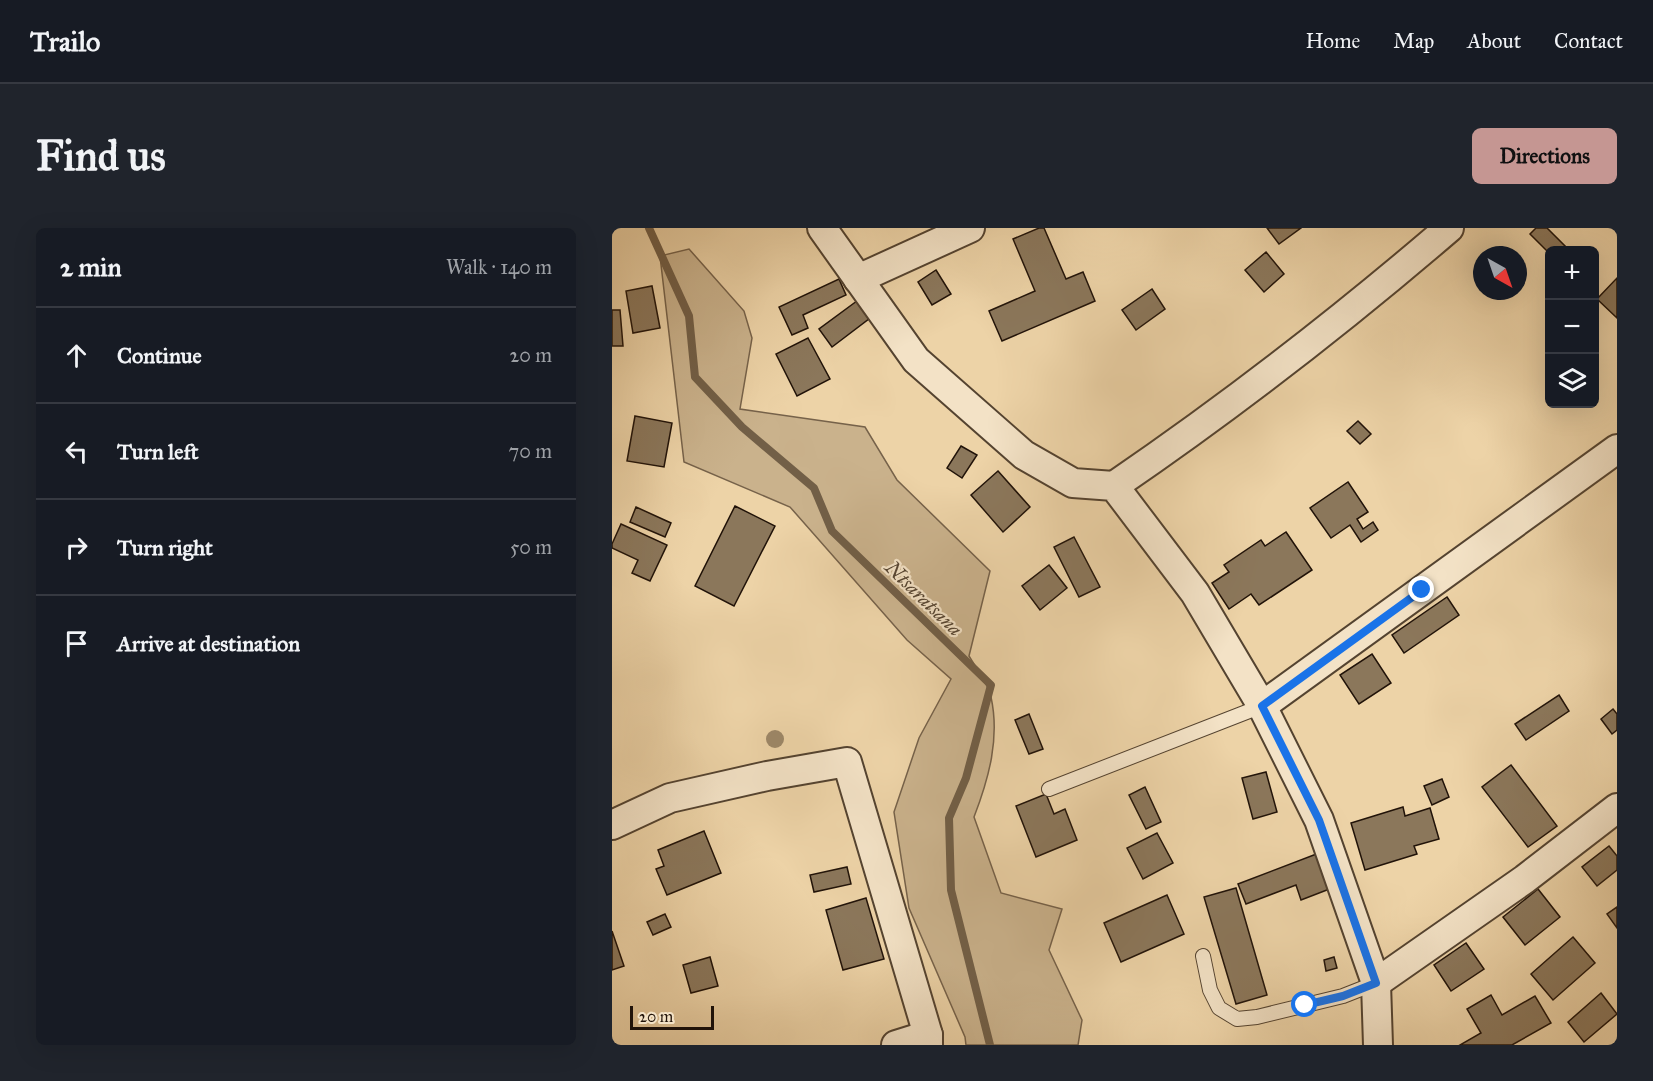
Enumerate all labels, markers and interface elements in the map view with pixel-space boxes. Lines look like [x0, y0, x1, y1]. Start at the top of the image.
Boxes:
text: Trailo [30, 24, 100, 59]
text: Home [1305, 28, 1360, 54]
text: Map [1393, 28, 1434, 54]
text: About [1467, 28, 1521, 54]
text: Contact [1554, 28, 1623, 54]
button: Directions [1472, 128, 1617, 184]
text: Find us [36, 130, 166, 182]
north arrow [1473, 246, 1527, 300]
map controls [1545, 246, 1599, 408]
button: + [1545, 246, 1599, 300]
text: 2 min [60, 251, 121, 283]
text: Walk · 140 m [446, 255, 552, 279]
button: − [1545, 300, 1599, 354]
icon: ahead [60, 339, 93, 372]
text: Continue [117, 342, 202, 369]
text: 20 m [509, 343, 552, 367]
button: layers [1545, 354, 1599, 408]
icon: left [60, 435, 93, 468]
text: Turn left [117, 438, 199, 465]
text: 70 m [509, 439, 552, 463]
icon: right [60, 531, 93, 564]
text: Turn right [117, 534, 213, 561]
text: 50 m [510, 535, 552, 559]
water label: Ntsaratsana [880, 555, 968, 641]
route end [1408, 576, 1434, 602]
icon: arrive [60, 627, 93, 660]
text: Arrive at destination [117, 630, 300, 657]
route start [1291, 991, 1317, 1017]
scale bar [630, 1003, 714, 1030]
text: 20 m [639, 1007, 673, 1026]

